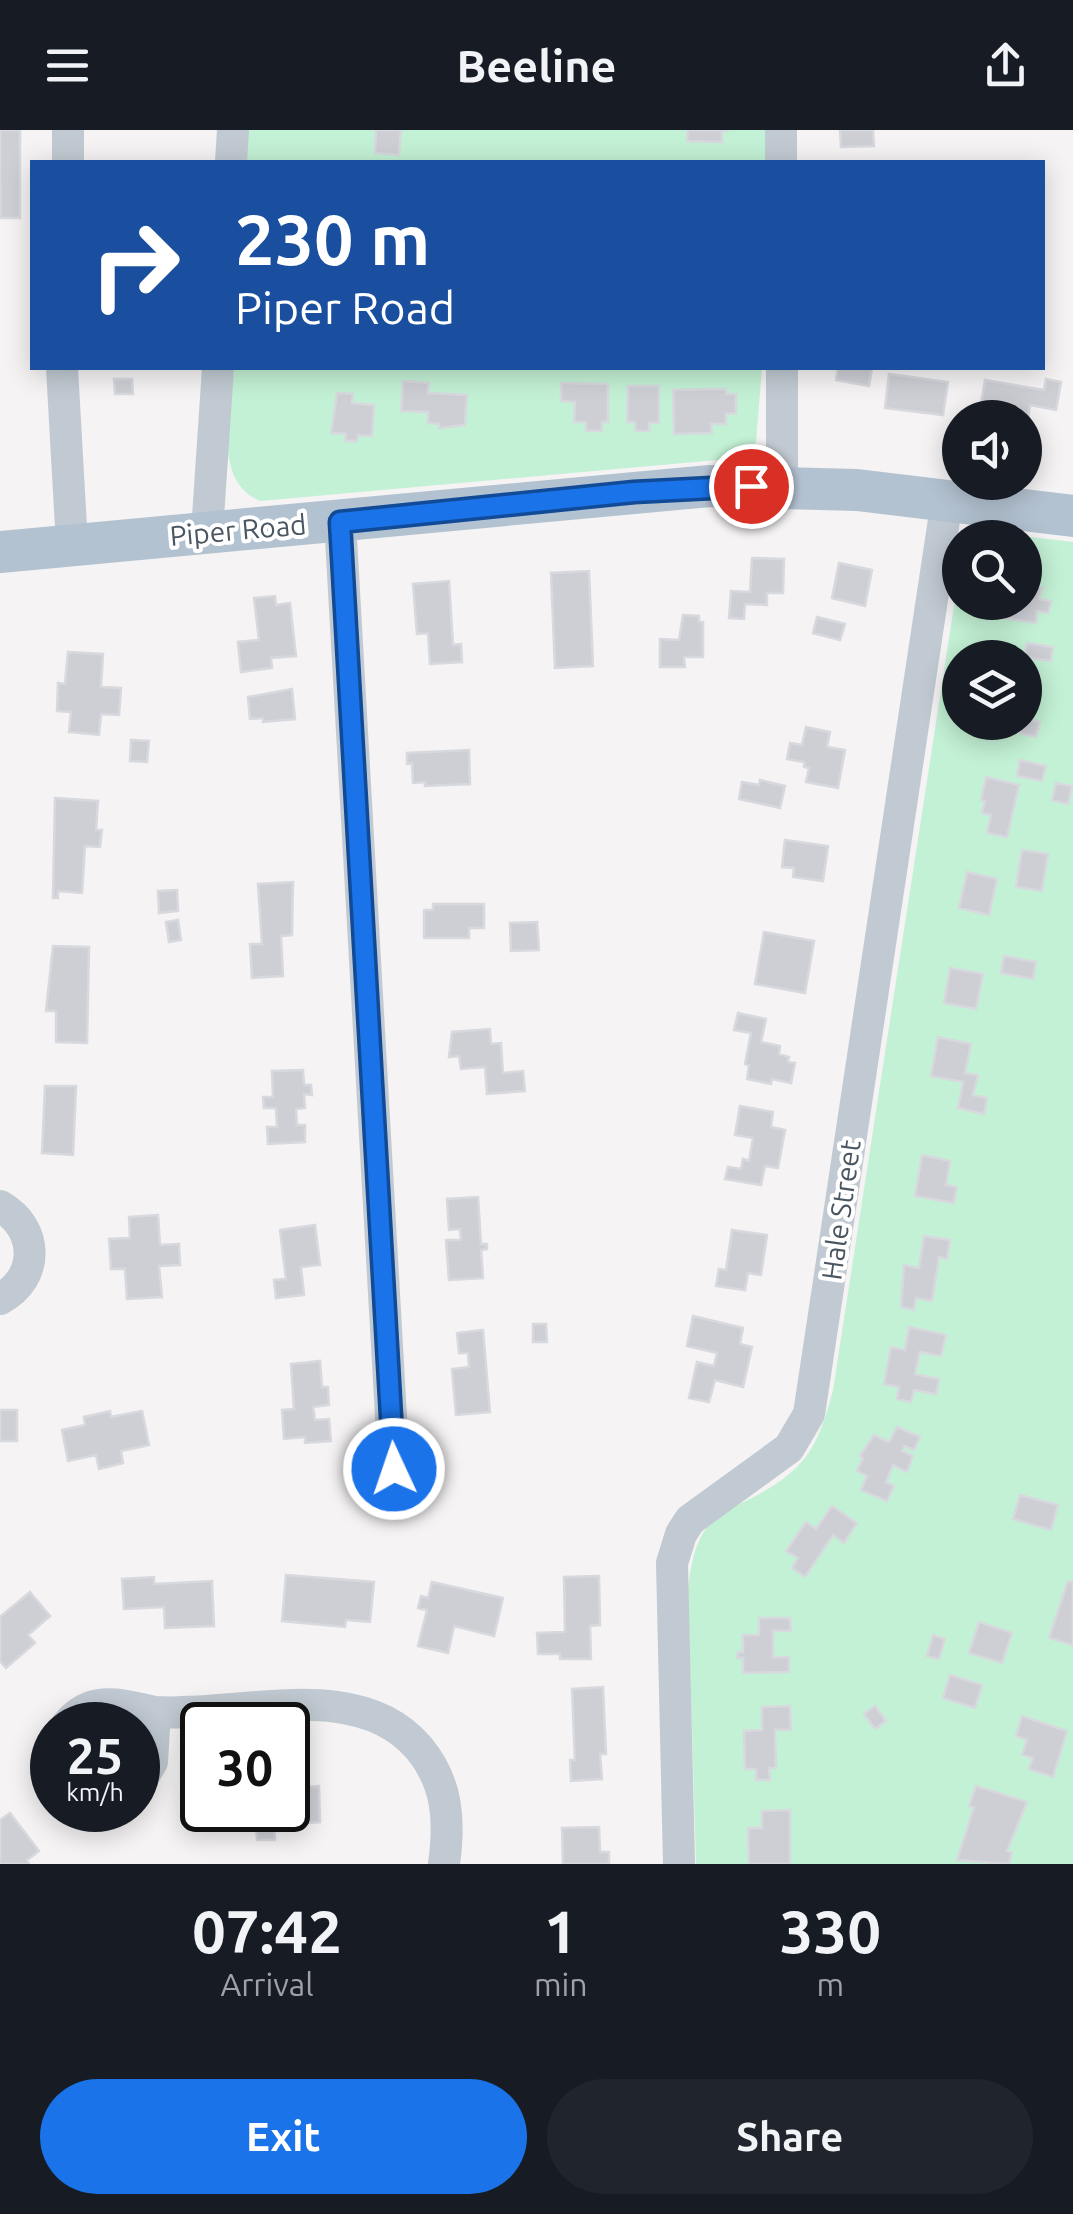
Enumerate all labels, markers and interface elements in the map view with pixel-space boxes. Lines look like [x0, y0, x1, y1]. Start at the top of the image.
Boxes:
icon: menu [40, 38, 95, 93]
icon: share [978, 38, 1033, 93]
text: Beeline [456, 40, 617, 91]
icon: right [70, 200, 200, 330]
text: 230 m [235, 200, 430, 278]
text: Piper Road [235, 282, 455, 333]
map controls [942, 400, 1042, 740]
button: sound [942, 400, 1042, 500]
pin [709, 444, 794, 529]
icon: arrive [724, 459, 779, 514]
street label: Piper Road [168, 508, 308, 551]
button: search [942, 520, 1042, 620]
button: layers [942, 640, 1042, 740]
street label: Hale Street [815, 1138, 866, 1282]
position arrow [342, 1417, 446, 1521]
speed limit sign: 30 [180, 1702, 310, 1832]
text: 25 [67, 1727, 123, 1783]
text: km/h [66, 1778, 124, 1806]
text: 07:42 [192, 1897, 342, 1964]
text: 1 [544, 1897, 578, 1964]
text: 330 [780, 1897, 881, 1964]
text: Arrival [220, 1966, 314, 2002]
text: min [534, 1966, 588, 2002]
text: m [816, 1966, 844, 2002]
button: Exit [40, 2079, 527, 2194]
button: Share [547, 2079, 1033, 2194]

